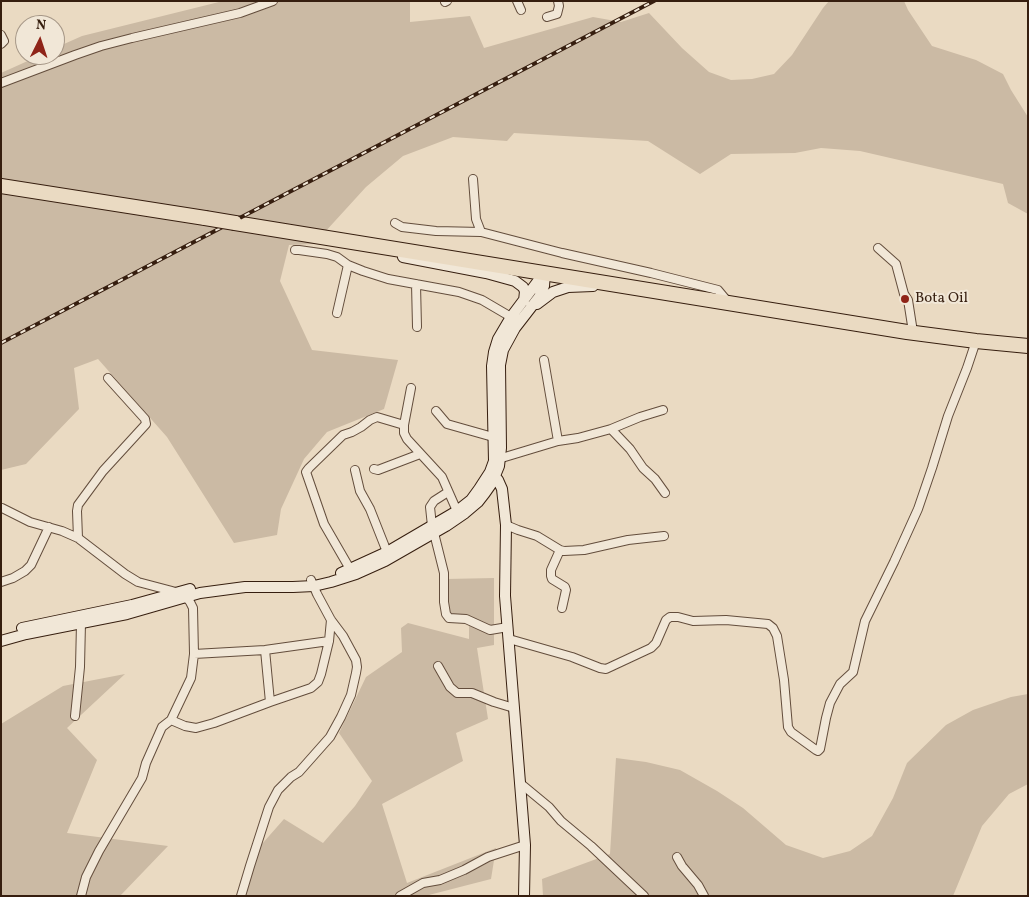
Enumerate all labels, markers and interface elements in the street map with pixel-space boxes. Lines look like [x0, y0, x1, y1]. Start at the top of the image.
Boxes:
north arrow [15, 15, 65, 65]
text: N [35, 16, 47, 35]
place label: Bota Oil [915, 290, 968, 308]
marker: Bota Oil [899, 293, 911, 305]

